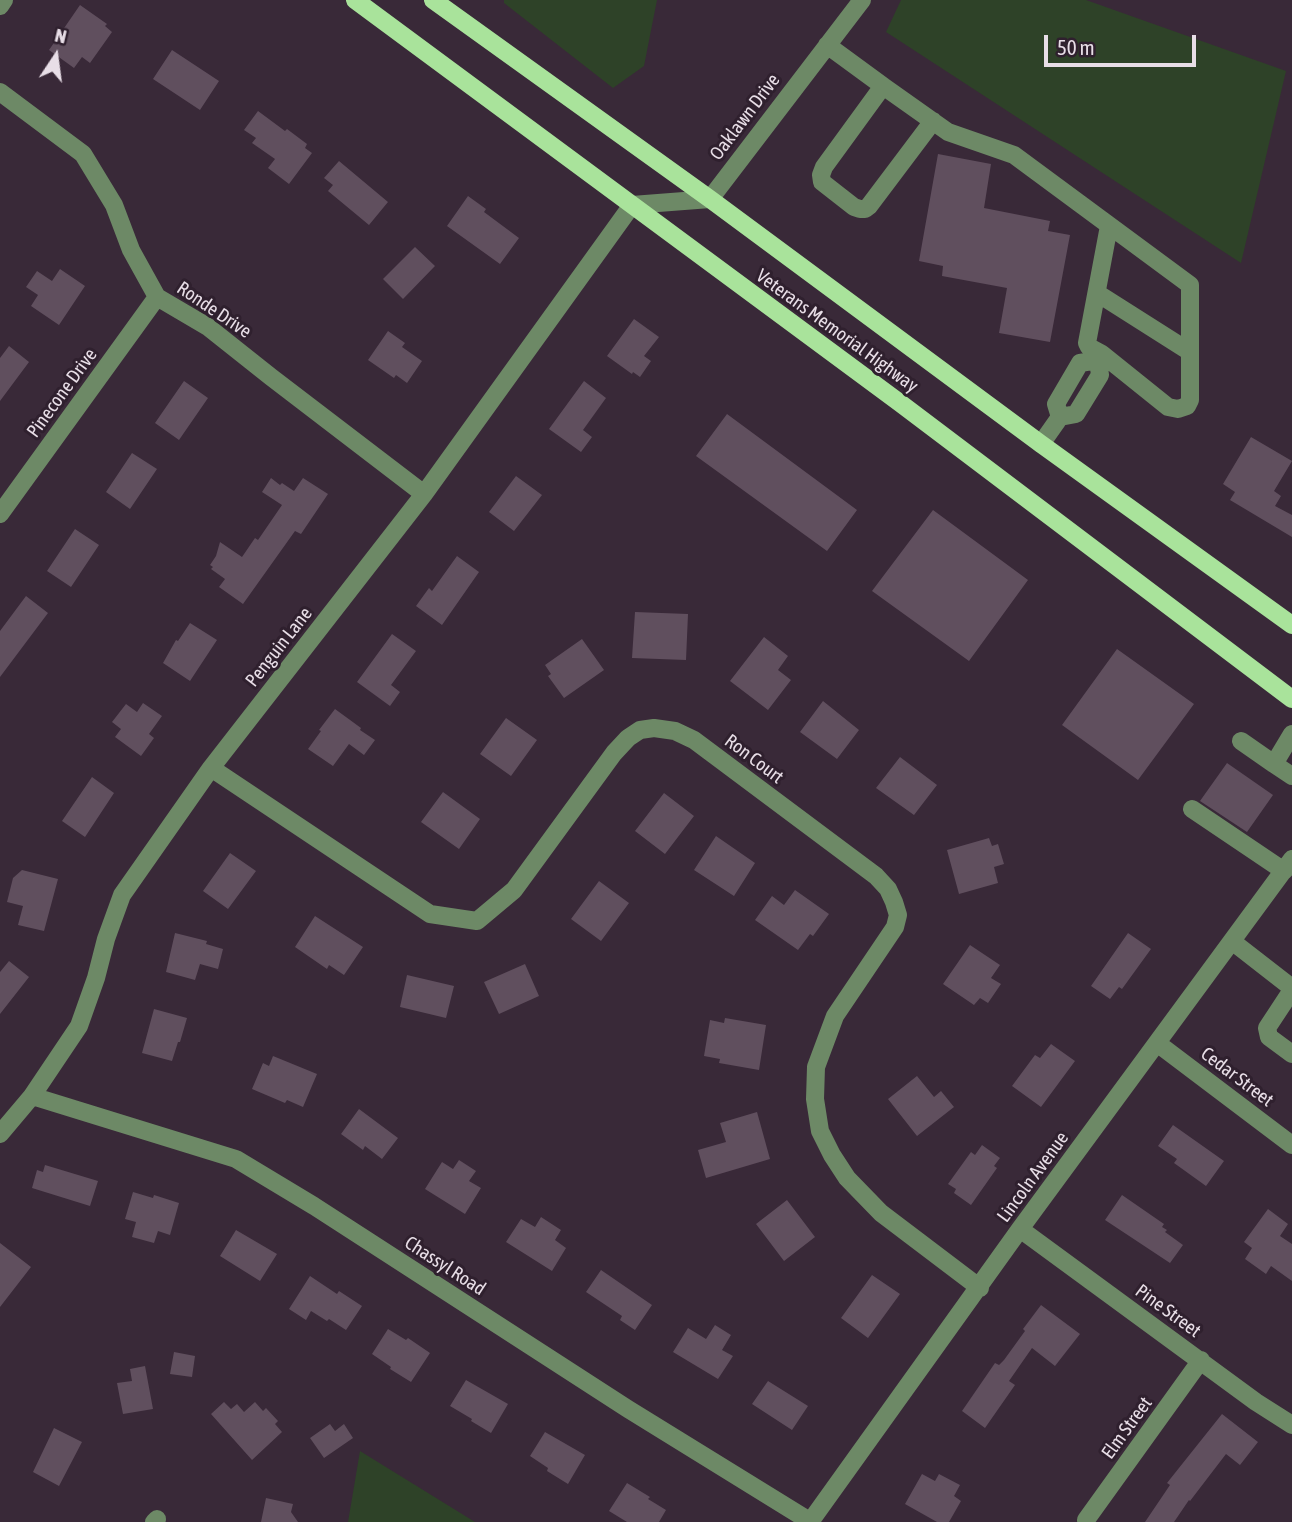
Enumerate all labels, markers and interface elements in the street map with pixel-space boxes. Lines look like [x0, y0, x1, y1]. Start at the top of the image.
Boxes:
north arrow [21, 21, 91, 91]
scale bar [1047, 21, 1199, 65]
text: N [53, 24, 69, 48]
text: 50 m [1057, 35, 1095, 59]
street label: Oaklawn Drive [705, 69, 785, 165]
street label: Veterans Memorial Highway [751, 265, 923, 397]
street label: Ronde Drive [172, 277, 256, 343]
street label: Pinecone Drive [22, 344, 102, 442]
street label: Penguin Lane [241, 603, 317, 691]
street label: Ron Court [720, 729, 788, 789]
street label: Cedar Street [1196, 1042, 1278, 1112]
street label: Lincoln Avenue [993, 1127, 1073, 1227]
street label: Chassyl Road [400, 1231, 490, 1301]
street label: Pine Street [1131, 1280, 1205, 1342]
street label: Elm Street [1097, 1393, 1157, 1463]

